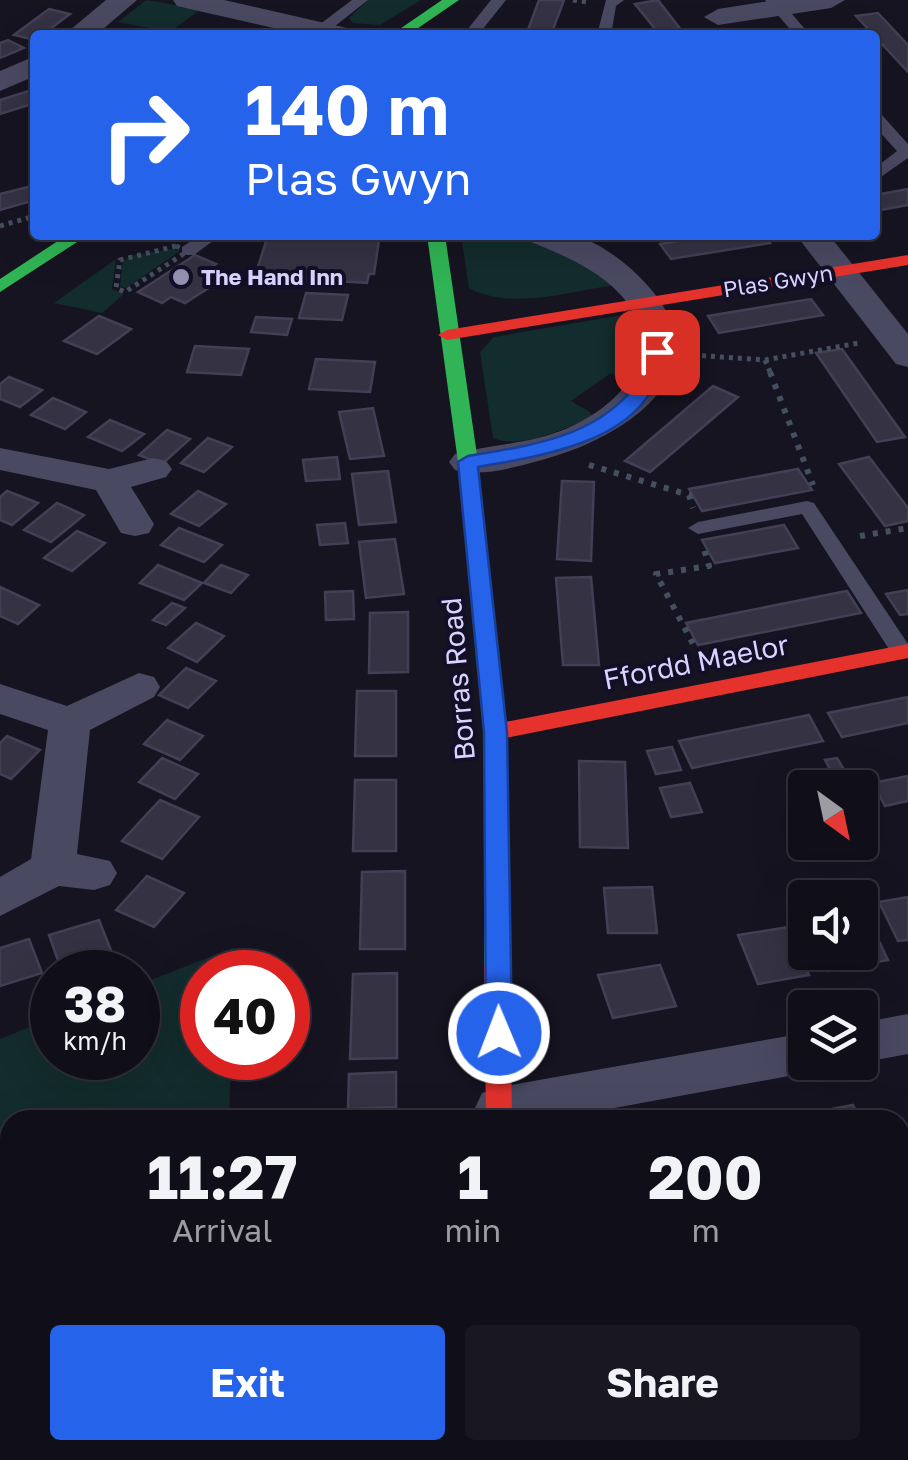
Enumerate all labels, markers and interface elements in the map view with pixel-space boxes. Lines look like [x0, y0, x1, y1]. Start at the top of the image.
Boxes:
text: 140 m [245, 66, 449, 150]
icon: right [80, 70, 210, 200]
text: Plas Gwyn [245, 151, 471, 205]
street label: Plas Gwyn [721, 259, 835, 302]
place label: The Hand Inn [201, 263, 343, 290]
marker: The Hand Inn [170, 266, 192, 288]
pin [615, 310, 700, 395]
icon: arrive [630, 325, 685, 380]
street label: Borras Road [434, 596, 481, 762]
street label: Ffordd Maelor [600, 627, 791, 696]
north arrow [788, 770, 878, 860]
map controls [788, 770, 878, 1080]
button: sound [788, 880, 878, 970]
speed limit sign: 40 [180, 950, 310, 1080]
text: 38 [64, 973, 126, 1033]
position arrow [447, 981, 551, 1085]
button: layers [788, 990, 878, 1080]
text: km/h [63, 1025, 127, 1056]
text: 11:27 [147, 1140, 297, 1212]
text: 1 [457, 1140, 488, 1212]
text: 200 [648, 1140, 763, 1212]
text: Arrival [172, 1211, 272, 1249]
text: min [445, 1211, 501, 1249]
text: m [691, 1211, 720, 1249]
button: Exit [50, 1325, 445, 1440]
button: Share [465, 1325, 860, 1440]

